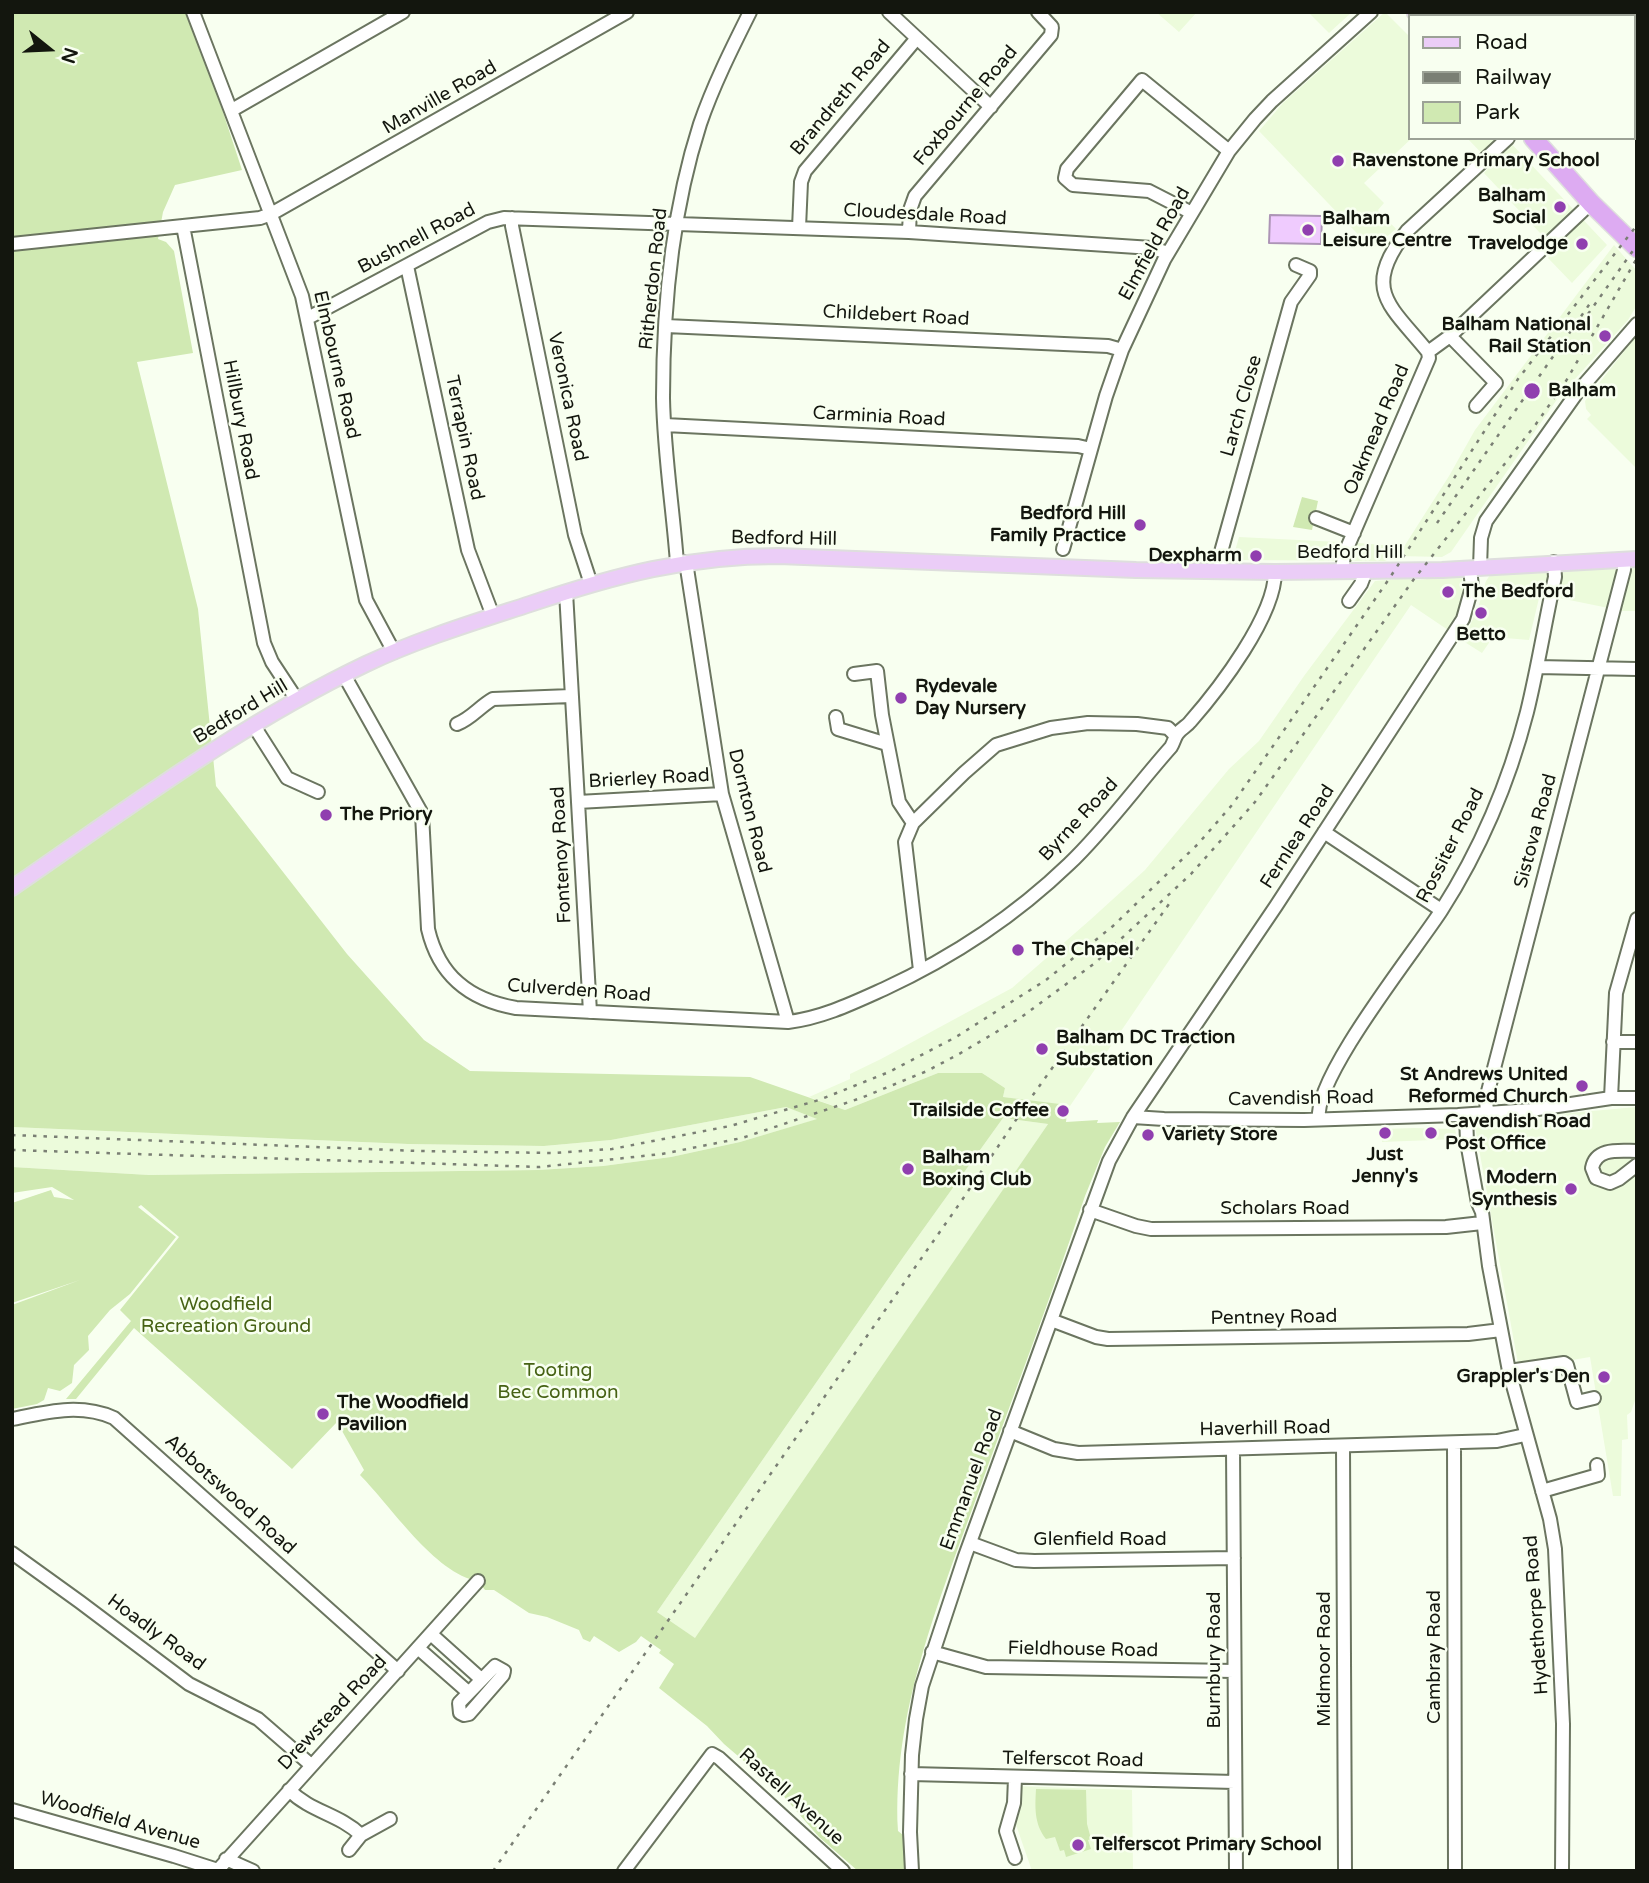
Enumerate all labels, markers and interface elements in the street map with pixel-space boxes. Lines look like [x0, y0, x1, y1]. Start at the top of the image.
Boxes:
north arrow [14, 14, 84, 84]
legend [1408, 14, 1635, 140]
text: Road [1475, 30, 1528, 55]
street label: Brandreth Road [786, 36, 896, 160]
street label: Foxbourne Road [909, 41, 1023, 171]
text: N [56, 45, 82, 66]
street label: Manville Road [379, 56, 501, 140]
text: Railway [1475, 65, 1552, 90]
text: Park [1475, 100, 1520, 125]
place label: Ravenstone Primary School [1352, 150, 1600, 172]
marker: Ravenstone Primary School [1330, 153, 1346, 169]
street label: Elmfield Road [1114, 183, 1196, 305]
place label: Balham Social [1478, 185, 1546, 229]
street label: Bushnell Road [354, 198, 480, 280]
street label: Cloudesdale Road [843, 199, 1007, 231]
marker: Balham Social [1552, 199, 1568, 215]
street label: Ritherdon Road [635, 207, 673, 351]
place label: Balham Leisure Centre [1322, 208, 1452, 252]
marker: Balham Leisure Centre [1300, 222, 1316, 238]
place label: Travelodge [1468, 233, 1568, 255]
marker: Travelodge [1574, 236, 1590, 252]
street label: Elmbourne Road [308, 289, 364, 441]
street label: Childebert Road [822, 301, 970, 331]
place label: Balham National Rail Station [1442, 314, 1591, 358]
marker: Balham National Rail Station [1597, 328, 1613, 344]
street label: Veronica Road [542, 330, 592, 464]
street label: Larch Close [1217, 353, 1267, 459]
street label: Hillbury Road [217, 358, 263, 482]
street label: Oakmead Road [1339, 361, 1415, 499]
street label: Terrapin Road [440, 373, 488, 503]
place label: Balham [1548, 380, 1616, 402]
marker: Balham [1522, 381, 1542, 401]
street label: Carminia Road [812, 402, 946, 432]
place label: Bedford Hill Family Practice [990, 503, 1126, 547]
marker: Bedford Hill Family Practice [1132, 517, 1148, 533]
street label: Bedford Hill [731, 527, 837, 551]
street label: Bedford Hill [1297, 542, 1403, 564]
place label: Dexpharm [1148, 545, 1242, 567]
marker: Dexpharm [1248, 548, 1264, 564]
place label: The Bedford [1462, 581, 1574, 603]
marker: The Bedford [1440, 584, 1456, 600]
marker: Betto [1473, 605, 1489, 621]
place label: Betto [1456, 624, 1506, 646]
street label: Bedford Hill [190, 675, 292, 749]
place label: Rydevale Day Nursery [915, 676, 1026, 720]
marker: Rydevale Day Nursery [893, 690, 909, 706]
street label: Dornton Road [723, 747, 775, 875]
street label: Brierley Road [588, 764, 710, 794]
street label: Sistova Road [1510, 771, 1562, 891]
street label: Byrne Road [1035, 774, 1123, 866]
street label: Fernlea Road [1256, 781, 1340, 893]
street label: Rossiter Road [1412, 785, 1490, 907]
street label: Fontenoy Road [547, 786, 577, 924]
place label: The Priory [340, 804, 432, 826]
marker: The Priory [318, 807, 334, 823]
place label: The Chapel [1032, 939, 1134, 961]
marker: The Chapel [1010, 942, 1026, 958]
street label: Culverden Road [506, 975, 652, 1007]
place label: Balham DC Traction Substation [1056, 1027, 1235, 1071]
marker: Balham DC Traction Substation [1034, 1041, 1050, 1057]
place label: St Andrews United Reformed Church [1400, 1064, 1568, 1108]
marker: St Andrews United Reformed Church [1574, 1078, 1590, 1094]
street label: Cavendish Road [1228, 1086, 1374, 1112]
place label: Trailside Coffee [910, 1100, 1049, 1122]
marker: Trailside Coffee [1055, 1103, 1071, 1119]
place label: Cavendish Road Post Office [1445, 1111, 1591, 1155]
place label: Variety Store [1162, 1124, 1278, 1146]
marker: Just Jenny's [1377, 1125, 1393, 1141]
marker: Cavendish Road Post Office [1423, 1125, 1439, 1141]
marker: Variety Store [1140, 1127, 1156, 1143]
place label: Just Jenny's [1352, 1144, 1418, 1188]
place label: Balham Boxing Club [922, 1147, 1031, 1191]
marker: Balham Boxing Club [900, 1161, 916, 1177]
place label: Modern Synthesis [1472, 1167, 1557, 1211]
marker: Modern Synthesis [1563, 1181, 1579, 1197]
street label: Scholars Road [1220, 1198, 1350, 1220]
park label: Woodfield Recreation Ground [141, 1294, 311, 1338]
street label: Pentney Road [1210, 1305, 1338, 1331]
park label: Tooting Bec Common [497, 1360, 619, 1404]
place label: Grappler's Den [1456, 1366, 1590, 1388]
marker: Grappler's Den [1596, 1369, 1612, 1385]
place label: The Woodfield Pavilion [337, 1392, 469, 1436]
marker: The Woodfield Pavilion [315, 1406, 331, 1422]
street label: Emmanuel Road [936, 1406, 1008, 1554]
street label: Haverhill Road [1199, 1416, 1331, 1442]
street label: Abbotswood Road [160, 1430, 300, 1560]
street label: Glenfield Road [1033, 1529, 1167, 1551]
street label: Hydethorpe Road [1520, 1534, 1554, 1696]
street label: Hoadly Road [102, 1590, 210, 1676]
street label: Cambray Road [1424, 1590, 1446, 1724]
street label: Burnbury Road [1204, 1591, 1226, 1729]
street label: Midmoor Road [1314, 1591, 1336, 1727]
street label: Fieldhouse Road [1007, 1637, 1159, 1663]
street label: Drewstead Road [274, 1651, 392, 1775]
street label: Rastell Avenue [734, 1744, 848, 1850]
street label: Telferscot Road [1002, 1747, 1144, 1773]
street label: Woodfield Avenue [37, 1787, 203, 1855]
place label: Telferscot Primary School [1092, 1834, 1322, 1856]
marker: Telferscot Primary School [1070, 1837, 1086, 1853]

